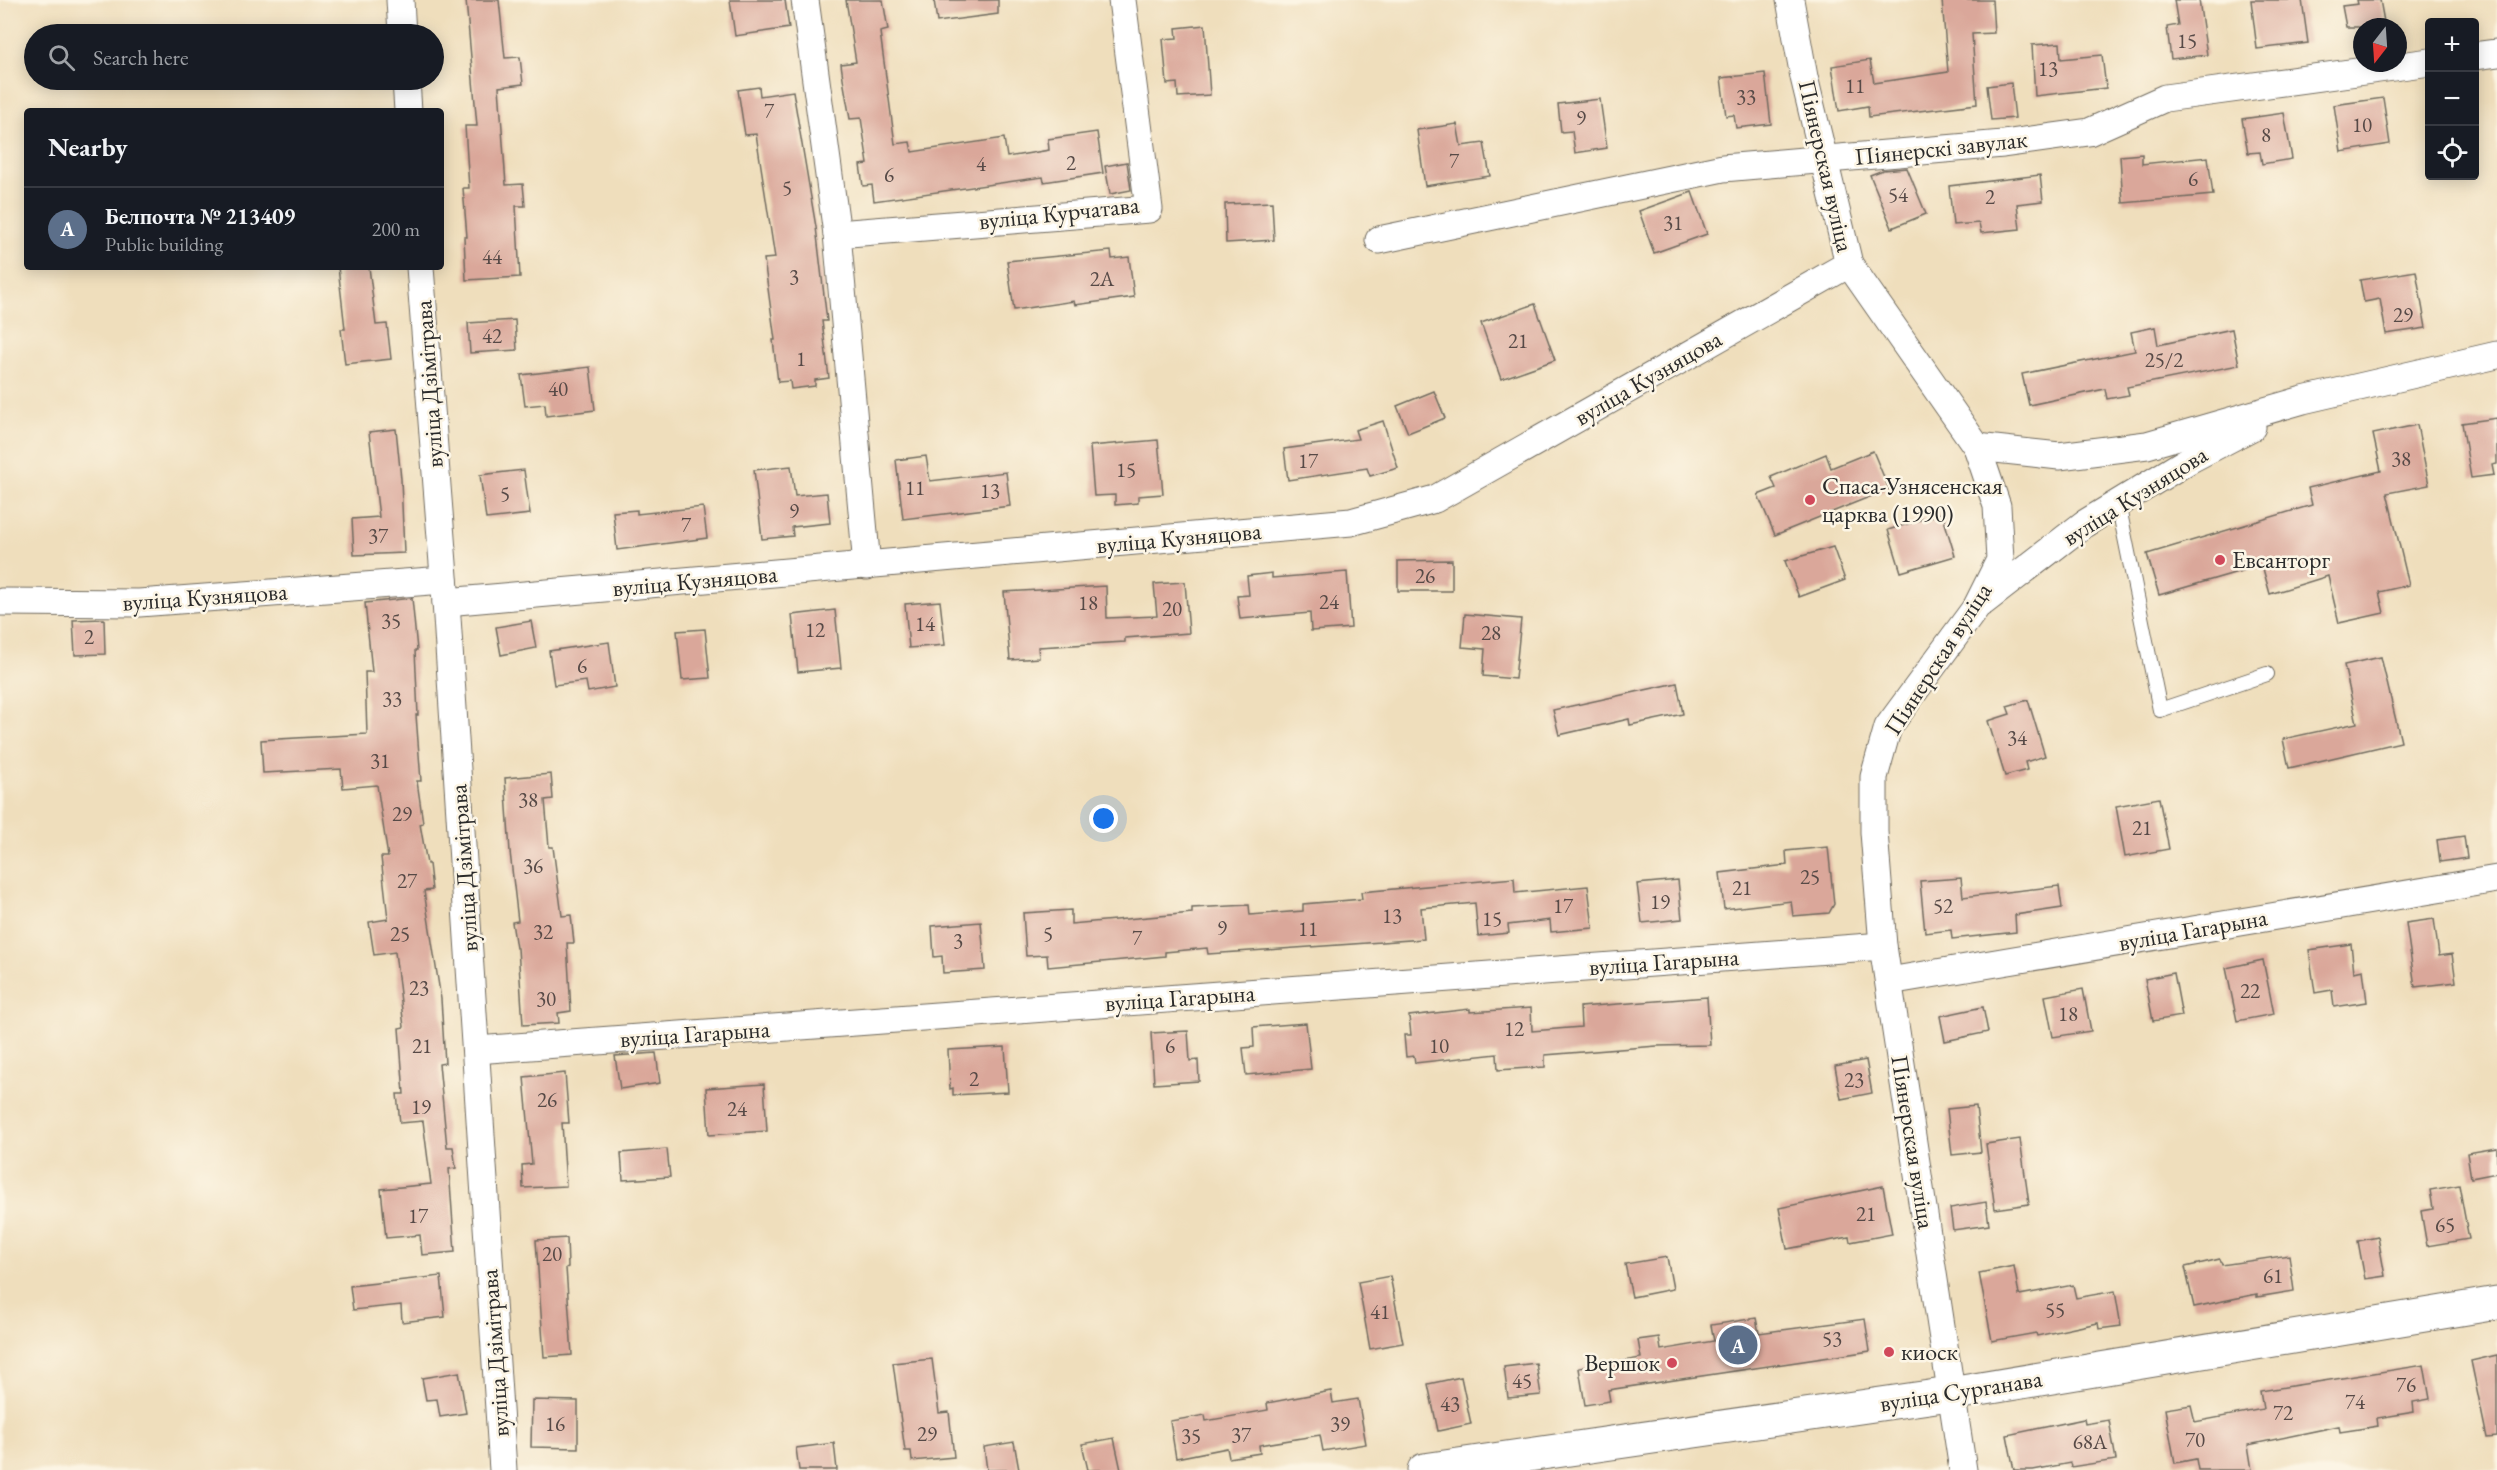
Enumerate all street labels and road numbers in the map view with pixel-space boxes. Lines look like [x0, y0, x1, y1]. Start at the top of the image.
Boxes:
street label: Піянерская вуліца [1792, 77, 1861, 255]
street label: Піянерскі завулак [1853, 123, 2029, 172]
street label: вуліца Курчатава [977, 189, 1141, 236]
street label: вуліца Дзімітрава [407, 299, 450, 469]
street label: вуліца Кузняцова [1568, 323, 1727, 432]
street label: вуліца Кузняцова [2056, 438, 2213, 553]
street label: вуліца Кузняцова [1095, 515, 1263, 560]
street label: вуліца Кузняцова [611, 558, 779, 603]
street label: вуліца Кузняцова [121, 575, 289, 618]
street label: Піянерская вуліца [1877, 576, 1999, 741]
street label: вуліца Дзімітрава [442, 783, 485, 953]
street label: вуліца Гагарына [2116, 901, 2270, 958]
street label: вуліца Гагарына [1588, 941, 1741, 982]
street label: вуліца Гагарына [1104, 977, 1257, 1018]
street label: вуліца Гагарына [619, 1013, 772, 1054]
street label: Піянерская вуліца [1884, 1053, 1943, 1231]
street label: вуліца Дзімітрава [473, 1268, 516, 1438]
street label: вуліца Сурганава [1878, 1362, 2045, 1419]

